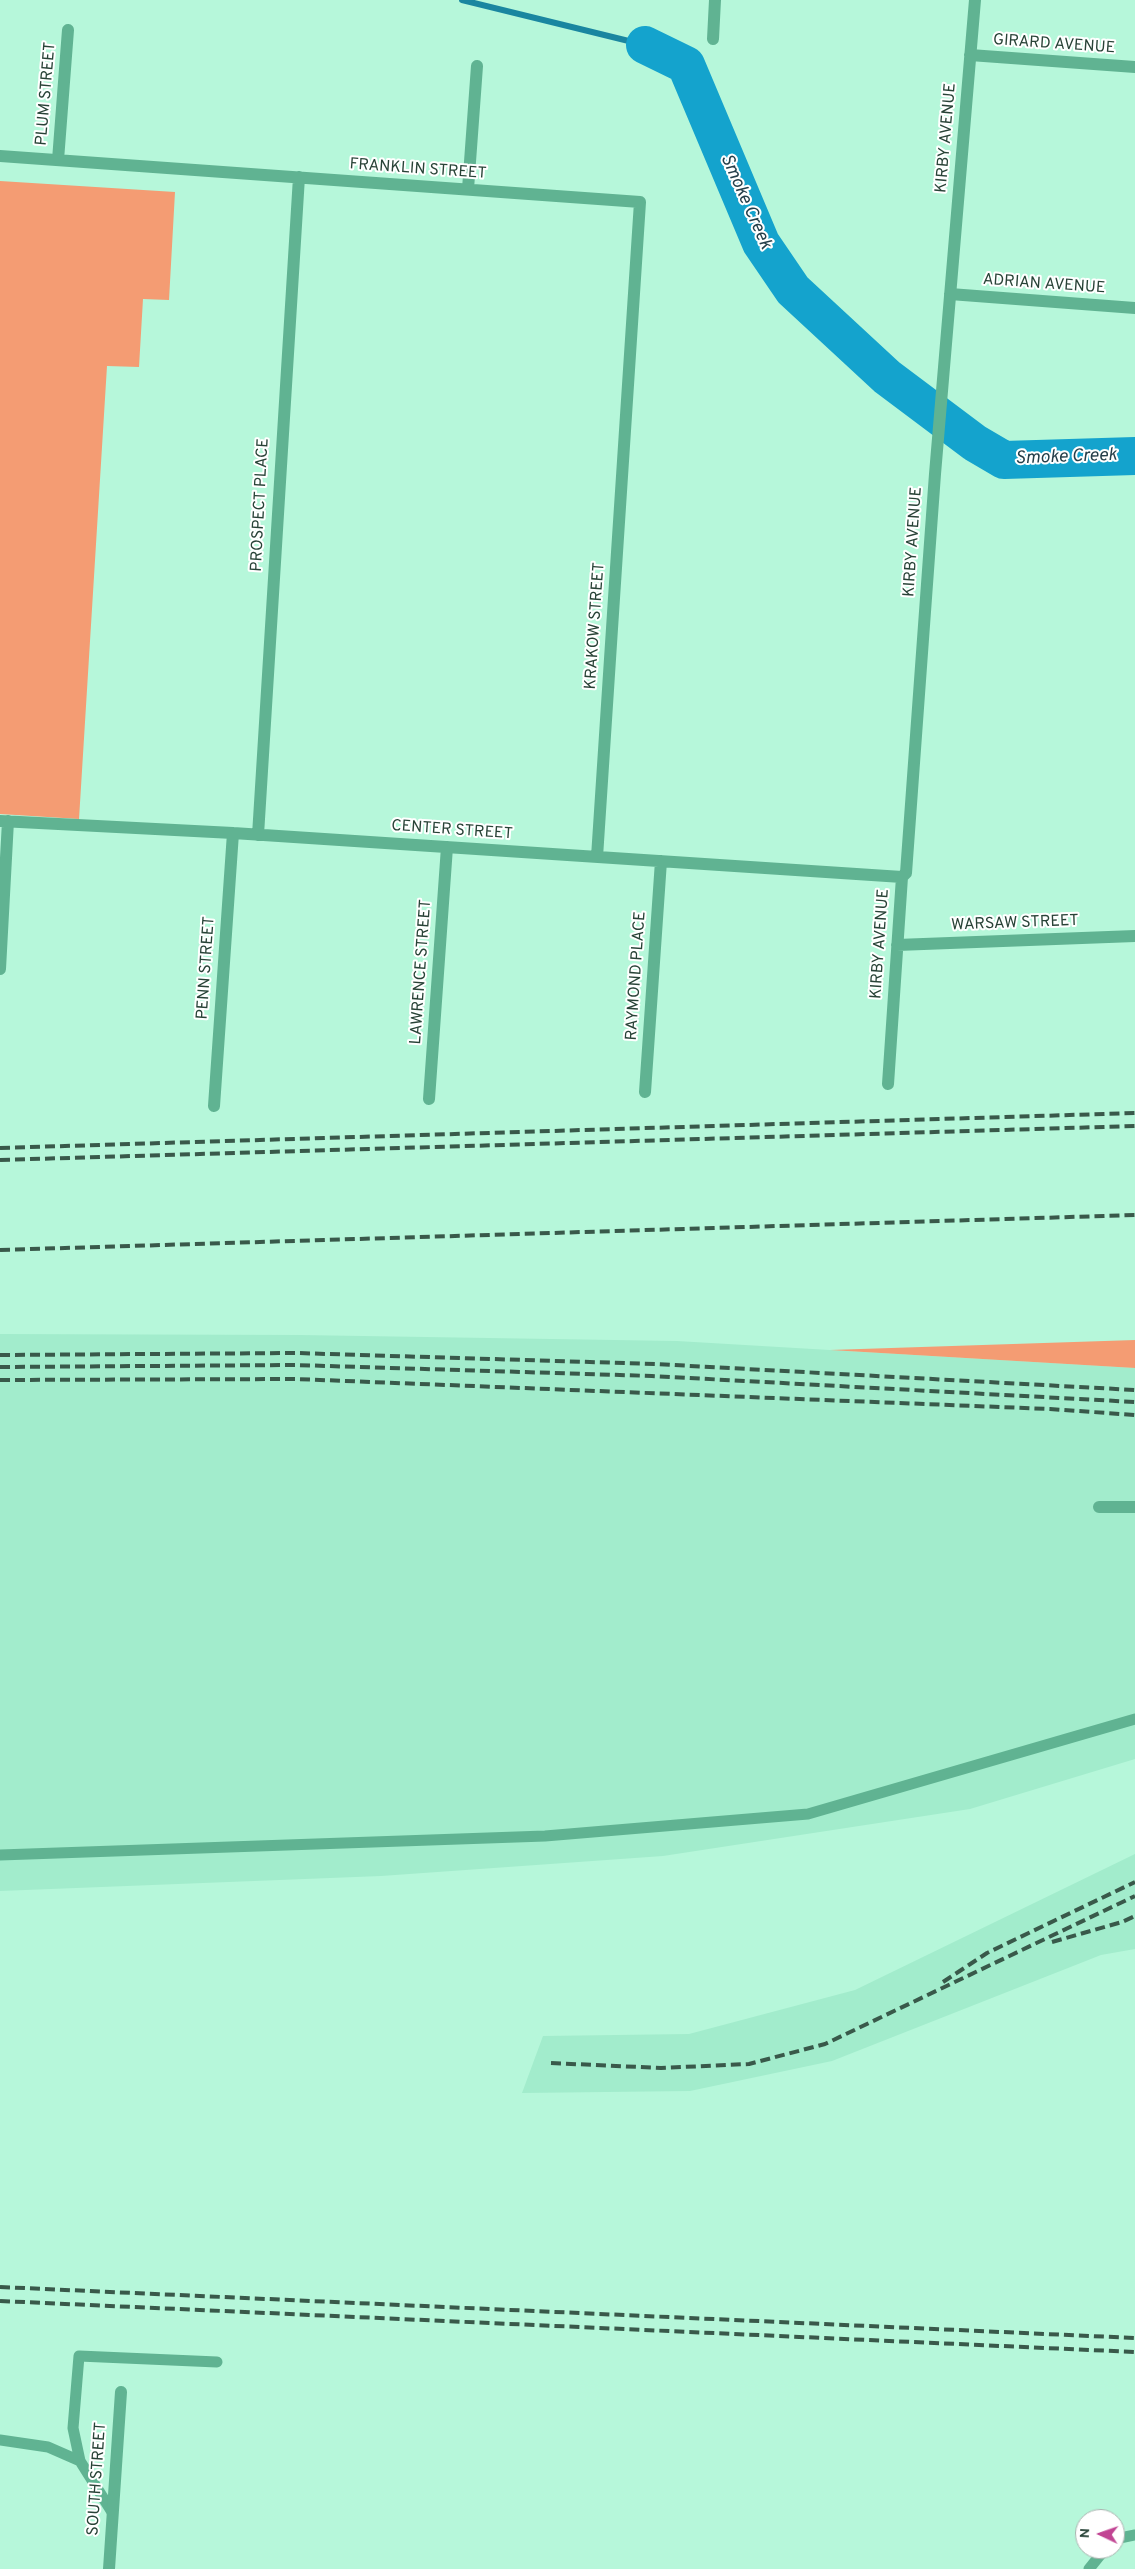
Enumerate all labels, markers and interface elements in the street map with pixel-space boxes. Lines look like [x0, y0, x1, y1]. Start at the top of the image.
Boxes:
street label: GIRARD AVENUE [992, 31, 1116, 59]
street label: PLUM STREET [33, 41, 61, 147]
street label: KIRBY AVENUE [933, 82, 961, 194]
water label: Smoke Creek [714, 151, 776, 253]
street label: FRANKLIN STREET [349, 156, 487, 184]
street label: ADRIAN AVENUE [982, 271, 1106, 299]
street label: PROSPECT PLACE [248, 438, 274, 572]
water label: Smoke Creek [1015, 445, 1117, 471]
street label: KIRBY AVENUE [901, 486, 927, 598]
street label: KRAKOW STREET [582, 562, 610, 690]
street label: CENTER STREET [391, 817, 513, 845]
street label: KIRBY AVENUE [868, 888, 894, 1000]
street label: LAWRENCE STREET [407, 899, 437, 1045]
street label: RAYMOND PLACE [623, 911, 651, 1041]
street label: WARSAW STREET [951, 912, 1079, 936]
street label: PENN STREET [194, 916, 220, 1020]
street label: SOUTH STREET [84, 2421, 112, 2537]
north arrow [1075, 2509, 1125, 2559]
text: N [1077, 2528, 1094, 2539]

